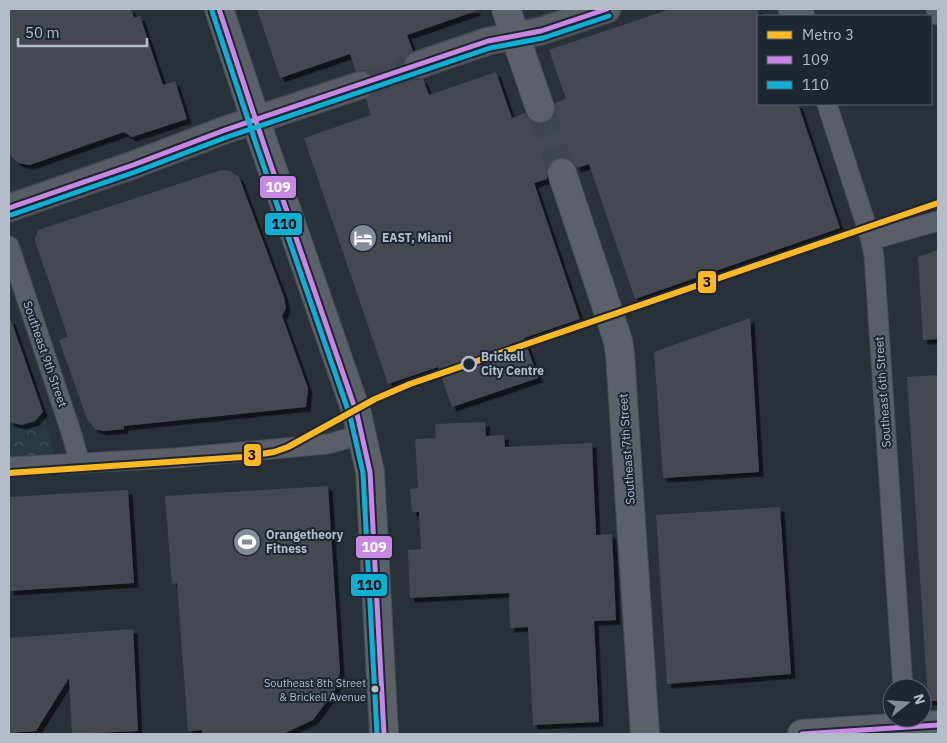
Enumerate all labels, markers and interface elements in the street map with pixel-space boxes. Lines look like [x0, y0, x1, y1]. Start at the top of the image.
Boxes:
scale bar [18, 15, 146, 47]
legend [757, 15, 932, 105]
text: 50 m [25, 23, 60, 42]
text: Metro 3 [802, 25, 854, 44]
text: 109 [802, 50, 829, 69]
text: 110 [802, 75, 829, 94]
line badge: 109 [259, 175, 297, 199]
text: 109 [265, 178, 291, 196]
line badge: 110 [264, 212, 303, 236]
text: 110 [271, 215, 297, 233]
hotel icon: EAST, Miami [348, 223, 378, 253]
place label: EAST, Miami [382, 230, 452, 245]
line badge: 3 [697, 270, 717, 294]
text: 3 [703, 273, 711, 291]
street label: Southeast 9th Street [20, 299, 71, 409]
street label: Southeast 6th Street [871, 336, 894, 448]
place label: Brickell City Centre [481, 349, 544, 378]
marker: Brickell City Centre [461, 356, 477, 372]
street label: Southeast 7th Street [615, 393, 638, 505]
line badge: 3 [243, 443, 262, 467]
text: 3 [248, 446, 256, 464]
sports icon: Orangetheory Fitness [232, 527, 262, 557]
place label: Orangetheory Fitness [266, 527, 344, 556]
line badge: 109 [355, 535, 393, 559]
text: 109 [361, 538, 387, 556]
line badge: 110 [350, 573, 388, 597]
text: 110 [356, 576, 382, 594]
place label: Southeast 8th Street & Brickell Avenue [264, 676, 366, 704]
north arrow [882, 678, 932, 728]
marker: Southeast 8th Street & Brickell Avenue [370, 684, 380, 694]
text: N [909, 692, 930, 707]

